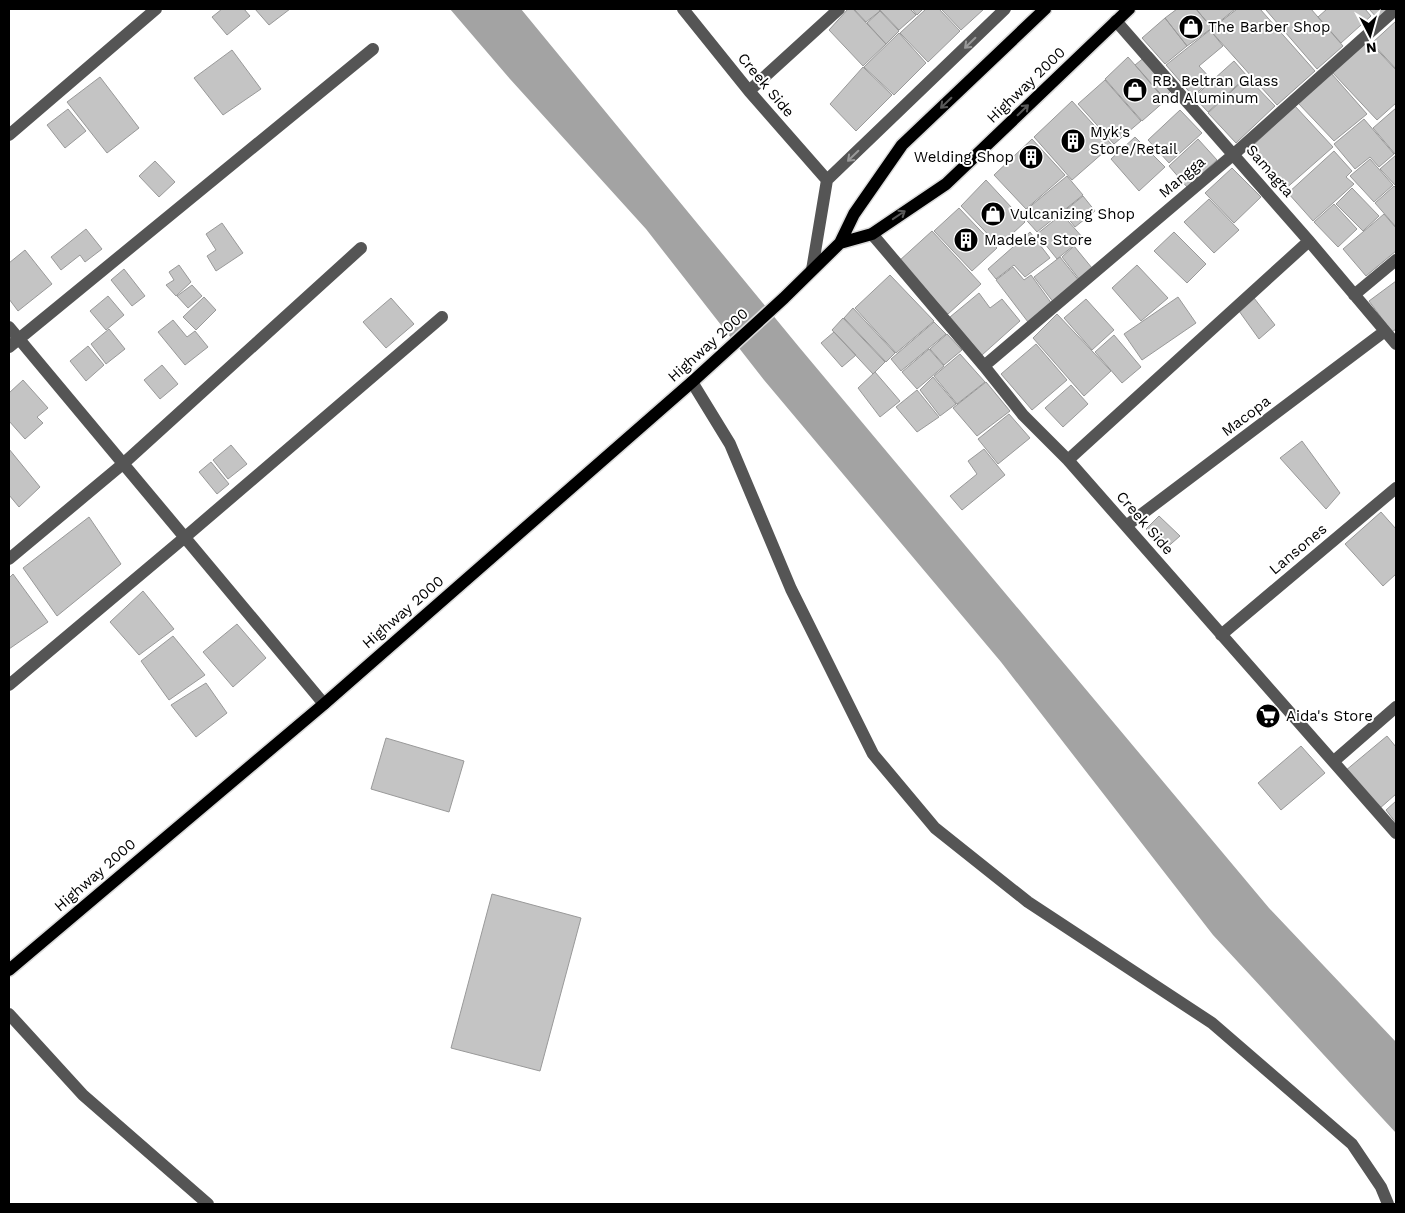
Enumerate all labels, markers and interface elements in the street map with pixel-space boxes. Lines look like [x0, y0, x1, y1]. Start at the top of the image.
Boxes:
north arrow [1345, 10, 1395, 60]
shop icon: The Barber Shop [1178, 14, 1204, 40]
place label: The Barber Shop [1208, 18, 1330, 36]
one-way arrow [963, 37, 976, 49]
text: N [1365, 39, 1377, 56]
street label: Highway 2000 [983, 43, 1069, 127]
street label: Creek Side [734, 49, 798, 121]
place label: RB. Beltran Glass and Aluminum [1152, 72, 1279, 107]
shop icon: RB. Beltran Glass and Aluminum [1122, 77, 1148, 103]
one-way arrow [940, 97, 952, 109]
one-way arrow [1017, 104, 1029, 117]
place label: Myk's Store/Retail [1090, 123, 1178, 158]
building icon: Myk's Store/Retail [1060, 128, 1086, 154]
street label: Samagta [1242, 141, 1298, 201]
building icon: Welding Shop [1018, 144, 1044, 170]
place label: Welding Shop [914, 148, 1014, 166]
one-way arrow [846, 150, 859, 162]
street label: Mangga [1155, 152, 1209, 202]
shop icon: Vulcanizing Shop [980, 201, 1006, 227]
place label: Vulcanizing Shop [1010, 205, 1135, 223]
one-way arrow [892, 210, 906, 220]
building icon: Madele's Store [953, 227, 979, 253]
place label: Madele's Store [984, 231, 1092, 249]
street label: Highway 2000 [664, 304, 752, 386]
street label: Macopa [1218, 392, 1274, 440]
street label: Creek Side [1112, 488, 1178, 558]
street label: Lansones [1266, 520, 1330, 578]
street label: Highway 2000 [359, 572, 447, 652]
supermarket icon: Aida's Store [1255, 703, 1281, 729]
place label: Aida's Store [1286, 707, 1373, 725]
street label: Highway 2000 [51, 835, 139, 915]

